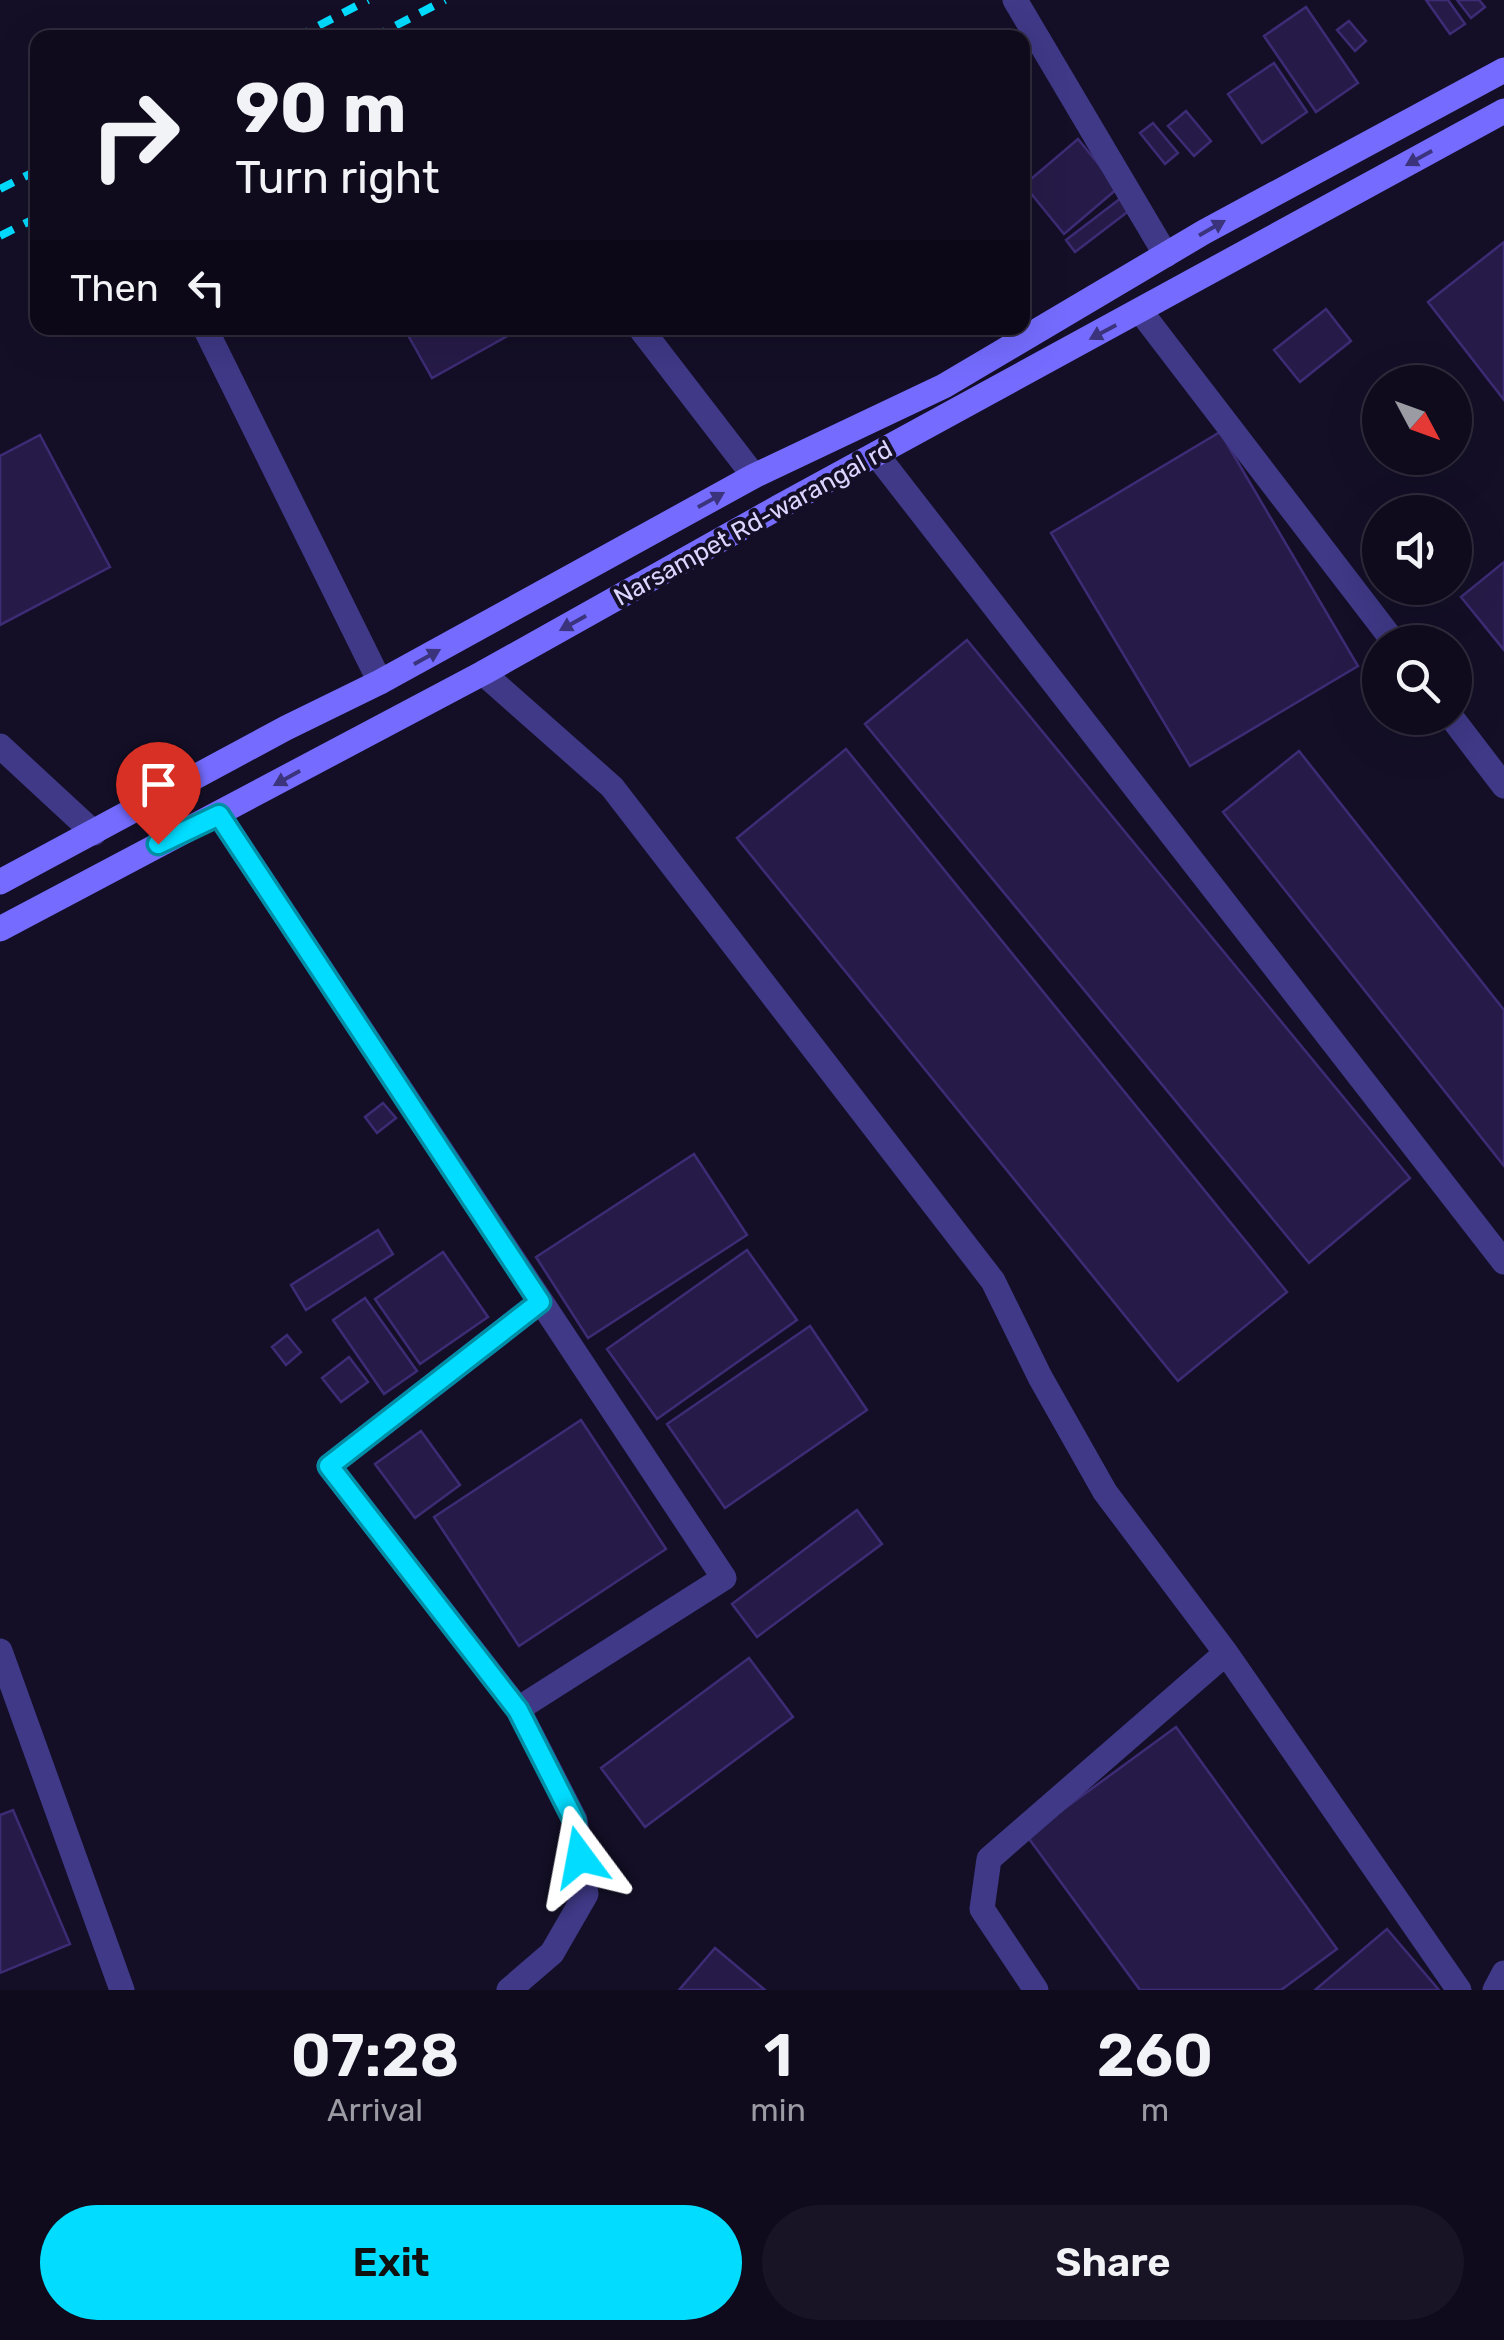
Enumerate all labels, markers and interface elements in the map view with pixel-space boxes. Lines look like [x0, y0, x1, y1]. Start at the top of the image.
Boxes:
text: 90 m [235, 67, 407, 150]
icon: right [70, 70, 200, 200]
one-way arrow [1404, 150, 1433, 167]
text: Turn right [235, 151, 439, 204]
one-way arrow [1198, 220, 1226, 238]
icon: left [179, 260, 234, 315]
text: Then [70, 265, 159, 311]
one-way arrow [1089, 323, 1118, 340]
north arrow [1362, 365, 1472, 475]
map controls [1362, 365, 1472, 735]
street label: Narsampet Rd-warangal rd [609, 434, 897, 612]
one-way arrow [697, 491, 726, 508]
button: sound [1362, 495, 1472, 605]
one-way arrow [559, 613, 587, 631]
button: search [1362, 625, 1472, 735]
one-way arrow [412, 648, 441, 665]
pin [116, 742, 201, 845]
icon: arrive [131, 757, 186, 812]
one-way arrow [273, 769, 302, 786]
position arrow [528, 1805, 632, 1909]
text: 07:28 [291, 2020, 459, 2091]
text: 1 [764, 2020, 792, 2091]
text: 260 [1097, 2020, 1213, 2091]
text: Arrival [327, 2091, 423, 2129]
text: min [750, 2091, 806, 2129]
text: m [1141, 2091, 1169, 2129]
button: Exit [40, 2205, 742, 2320]
button: Share [762, 2205, 1464, 2320]

